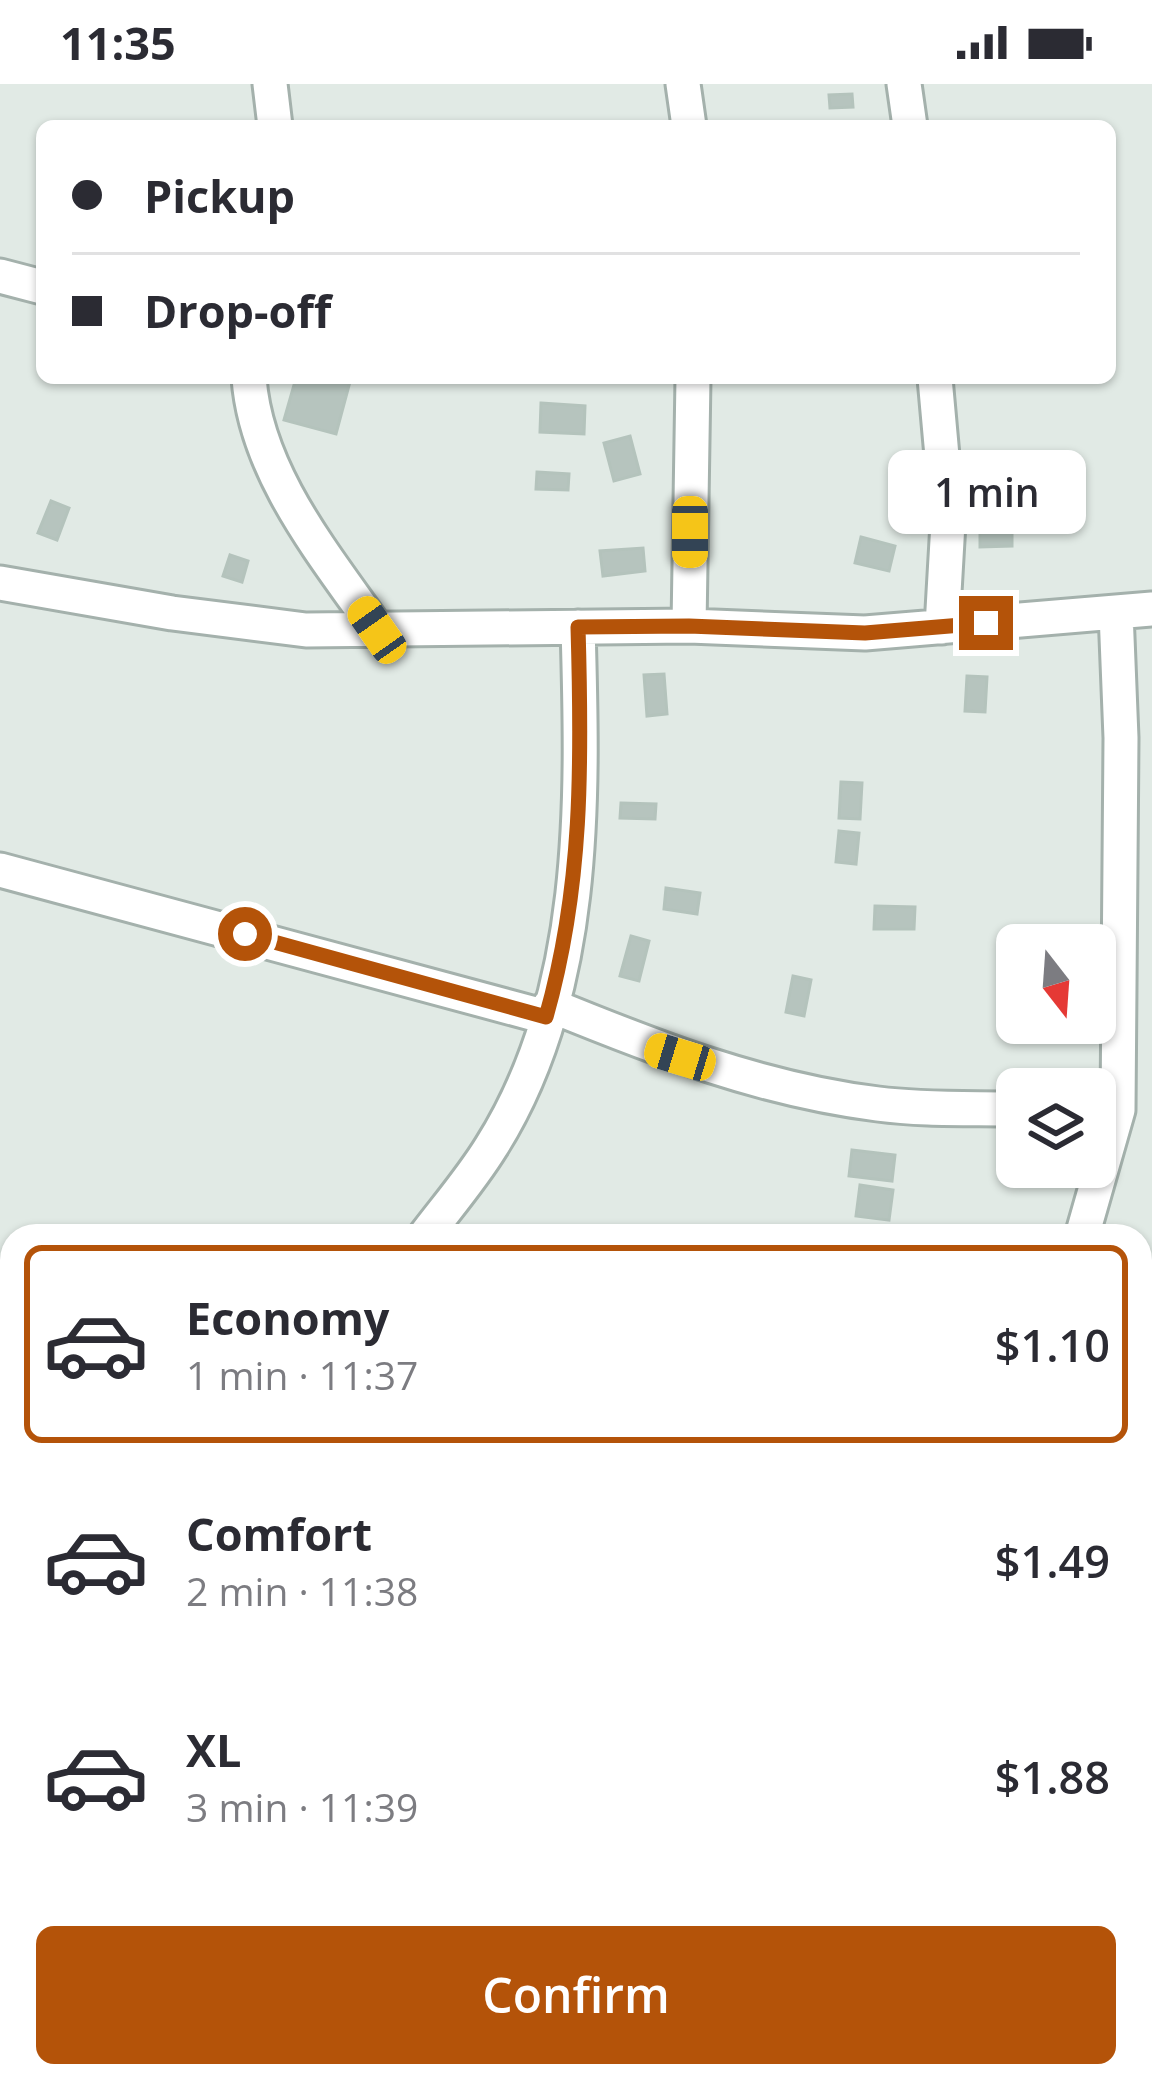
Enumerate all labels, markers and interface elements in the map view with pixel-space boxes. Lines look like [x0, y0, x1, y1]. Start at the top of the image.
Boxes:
text: 11:35 [60, 12, 176, 73]
text: Pickup [144, 165, 295, 226]
text: Drop-off [144, 280, 331, 341]
callout: 1 min [887, 449, 1085, 533]
text: 1 min [934, 465, 1040, 518]
car [672, 496, 708, 568]
car [342, 590, 412, 670]
route end [959, 596, 1013, 650]
route start [218, 907, 272, 961]
north arrow [996, 924, 1116, 1044]
map controls [996, 924, 1116, 1188]
car [640, 1029, 720, 1085]
button: layers [996, 1068, 1116, 1188]
text: Economy [186, 1287, 389, 1348]
icon: car [42, 1290, 150, 1398]
text: $1.10 [995, 1314, 1110, 1375]
text: 1 min · 11:37 [186, 1348, 418, 1401]
text: Comfort [186, 1503, 372, 1564]
icon: car [42, 1506, 150, 1614]
text: $1.49 [995, 1530, 1110, 1591]
text: 2 min · 11:38 [186, 1564, 418, 1617]
text: XL [186, 1719, 241, 1780]
icon: car [42, 1722, 150, 1830]
text: $1.88 [995, 1746, 1110, 1807]
text: 3 min · 11:39 [186, 1780, 418, 1833]
button: Confirm [36, 1926, 1116, 2064]

